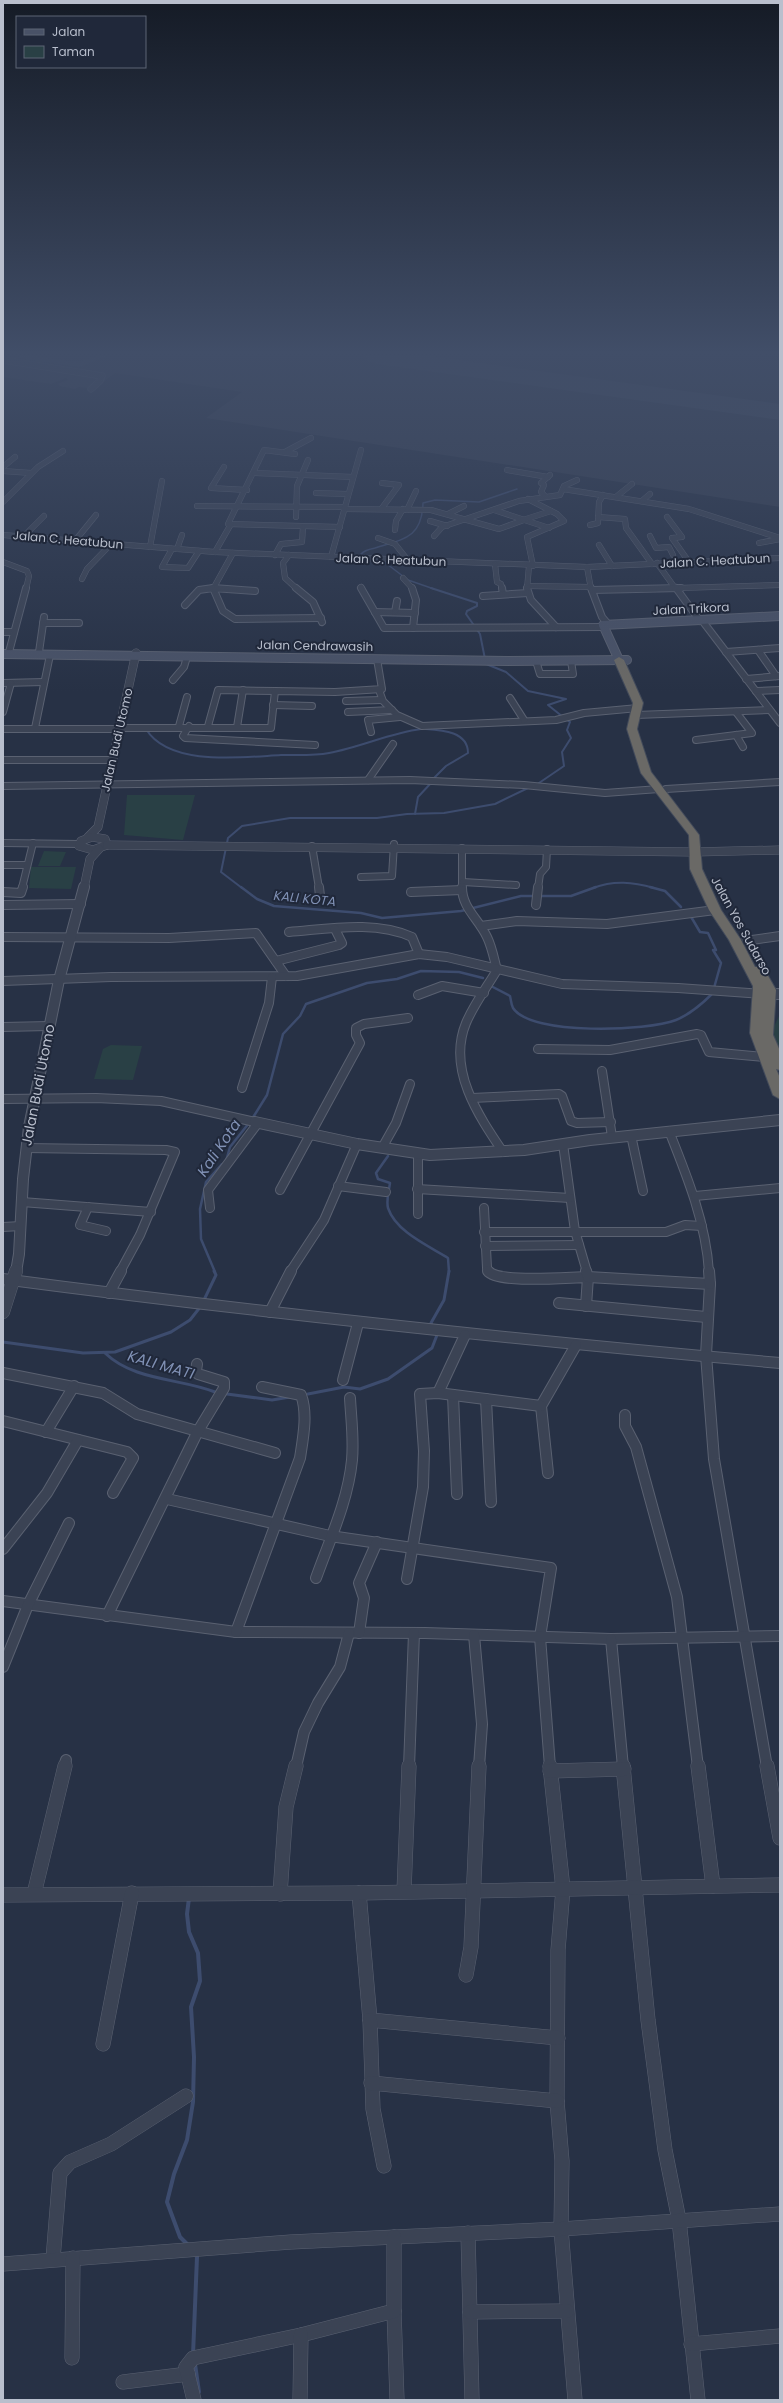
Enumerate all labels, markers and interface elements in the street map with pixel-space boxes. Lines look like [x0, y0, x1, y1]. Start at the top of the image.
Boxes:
legend [16, 16, 146, 68]
text: Jalan [52, 23, 85, 40]
text: Taman [52, 43, 95, 60]
street label: Jalan C. Heatubun [12, 526, 124, 553]
street label: Jalan C. Heatubun [335, 549, 447, 570]
street label: Jalan C. Heatubun [659, 549, 771, 572]
street label: Jalan Trikora [652, 598, 730, 619]
street label: Jalan Cendrawasih [257, 636, 373, 655]
street label: Jalan Budi Utomo [96, 686, 137, 793]
street label: Jalan Yos Sudarso [707, 874, 776, 978]
water label: KALI KOTA [273, 886, 337, 911]
street label: Jalan Budi Utomo [16, 1022, 60, 1148]
water label: Kali Kota [192, 1115, 246, 1181]
water label: KALI MATI [125, 1345, 197, 1384]

